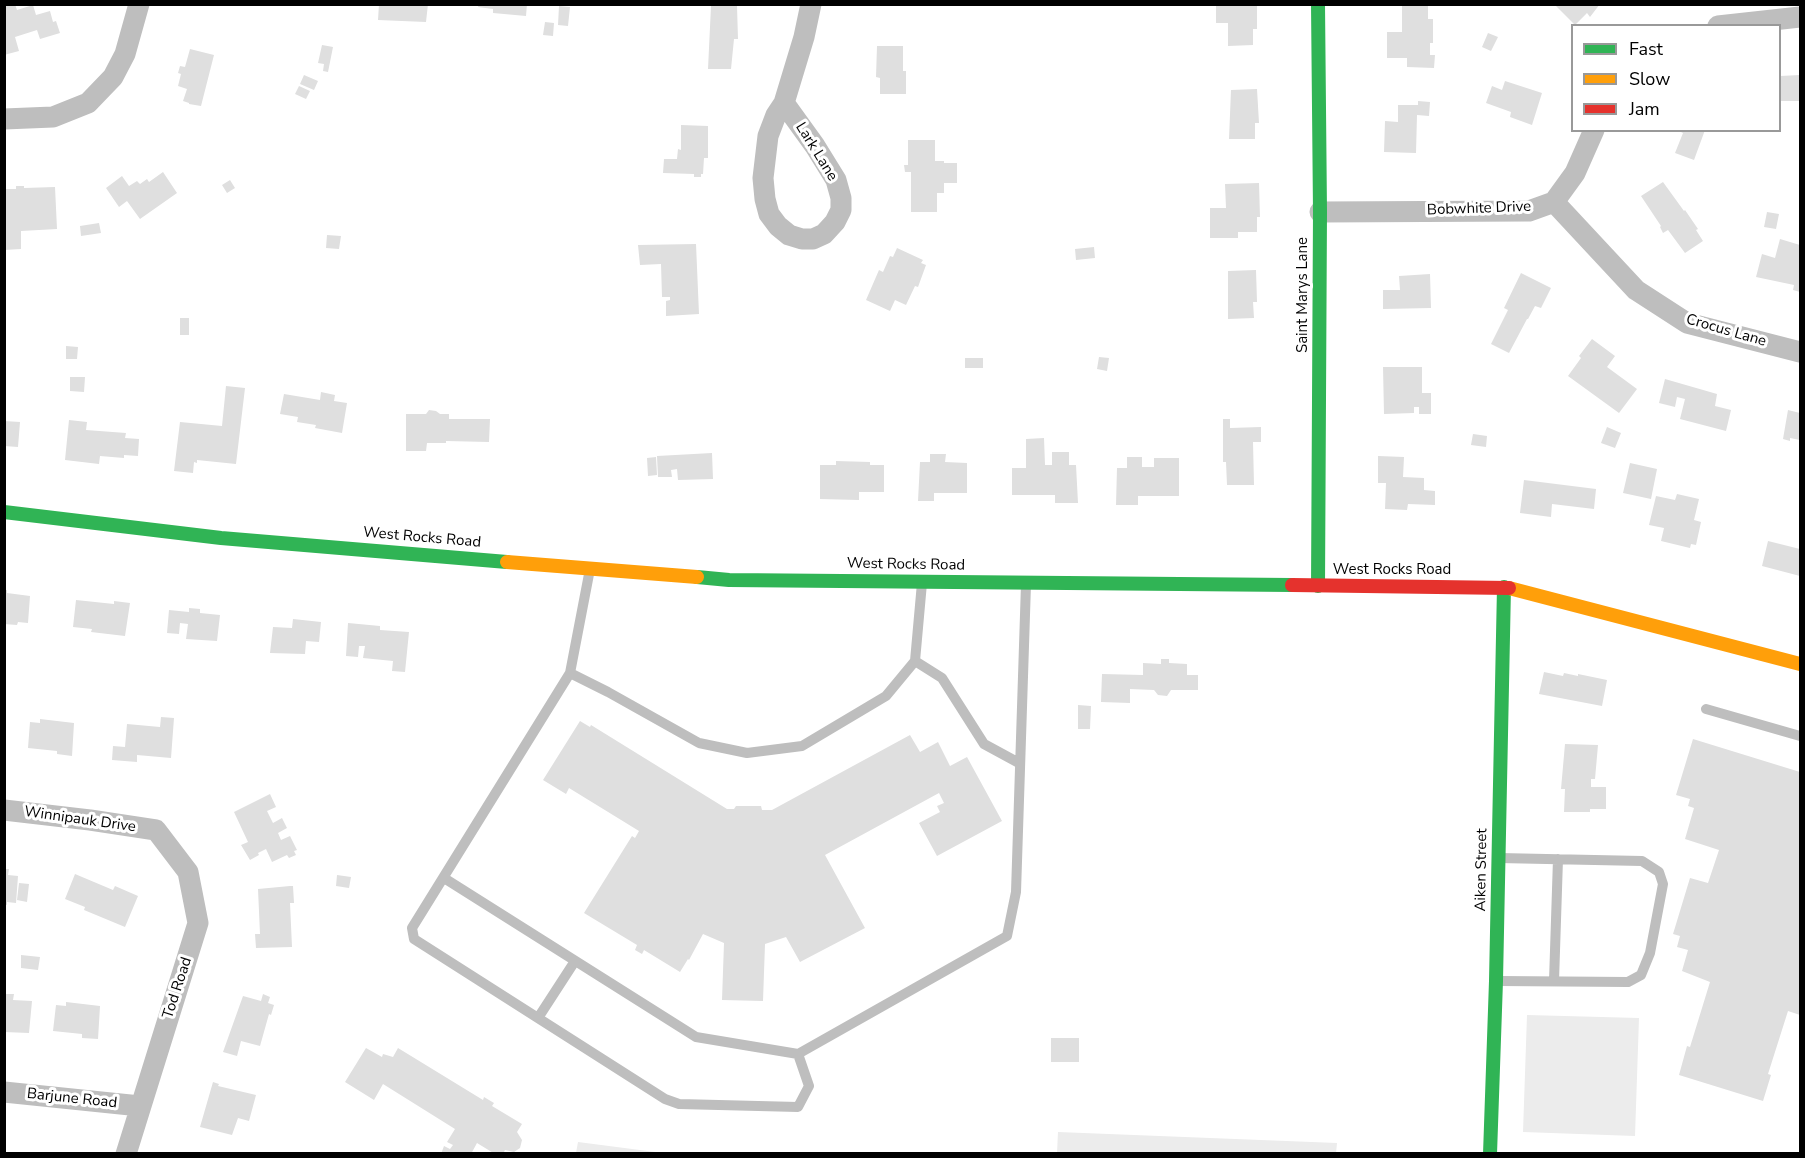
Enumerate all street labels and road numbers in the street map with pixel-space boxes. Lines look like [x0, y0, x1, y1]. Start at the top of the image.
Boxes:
street label: Lark Lane [791, 119, 841, 185]
street label: Bobwhite Drive [1427, 198, 1531, 220]
street label: Saint Marys Lane [1294, 237, 1312, 353]
street label: Crocus Lane [1684, 311, 1768, 351]
street label: West Rocks Road [362, 524, 482, 552]
street label: West Rocks Road [847, 555, 965, 575]
street label: West Rocks Road [1333, 561, 1451, 579]
street label: Winnipauk Drive [23, 803, 137, 837]
street label: Aiken Street [1472, 828, 1492, 912]
street label: Tod Road [160, 955, 196, 1021]
street label: Barjune Road [26, 1085, 118, 1113]

